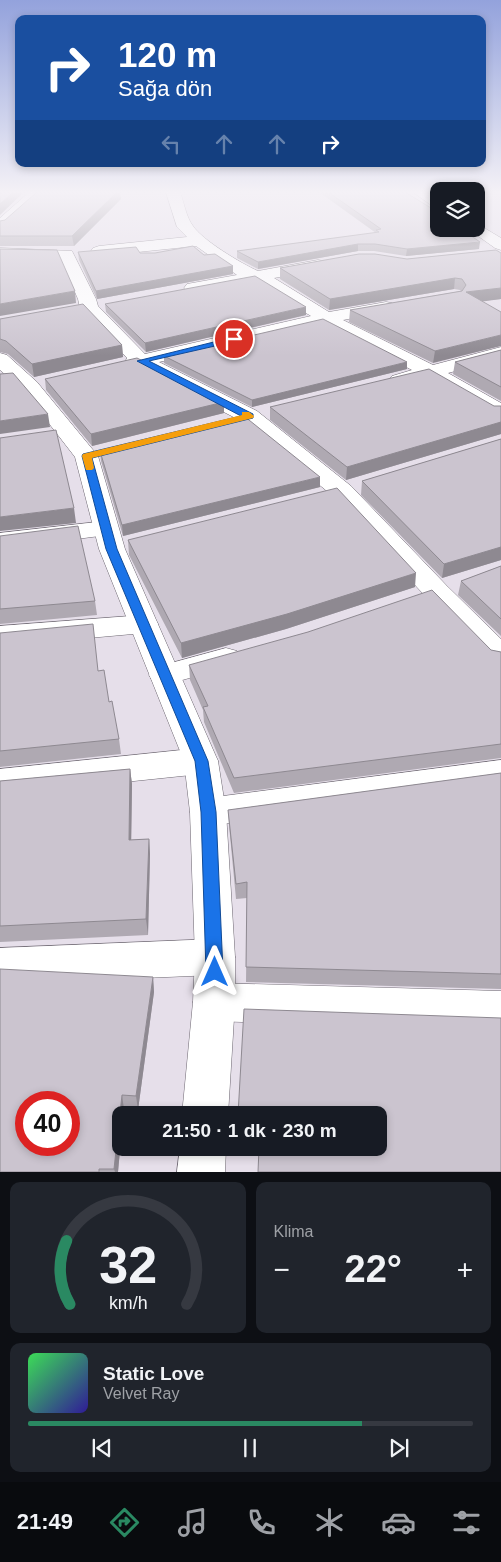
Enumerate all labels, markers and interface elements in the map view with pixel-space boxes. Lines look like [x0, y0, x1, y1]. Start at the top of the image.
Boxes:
icon: right [35, 35, 100, 100]
text: 120 m [118, 35, 217, 74]
text: Sağa dön [118, 76, 212, 101]
icon: left [157, 130, 185, 158]
icon: ahead [210, 130, 238, 158]
icon: ahead [263, 130, 291, 158]
icon: right [316, 130, 344, 158]
map controls [430, 182, 485, 237]
button: layers [430, 182, 485, 237]
pin [213, 318, 255, 360]
icon: arrive [220, 325, 248, 353]
position arrow [188, 945, 240, 997]
speed limit sign: 40 [15, 1091, 80, 1156]
text: 21:50 · 1 dk · 230 m [162, 1120, 337, 1141]
text: Klima [274, 1223, 314, 1240]
text: 32 [99, 1236, 157, 1294]
text: 22° [345, 1248, 402, 1290]
text: − [274, 1254, 290, 1285]
text: + [457, 1254, 473, 1285]
text: km/h [108, 1293, 147, 1313]
text: Static Love [103, 1363, 204, 1384]
text: Velvet Ray [103, 1385, 179, 1402]
icon: previous [88, 1434, 116, 1462]
icon: pause [236, 1434, 264, 1462]
icon: next [385, 1434, 413, 1462]
icon: directions [107, 1505, 142, 1540]
icon: music [175, 1505, 210, 1540]
icon: phone [244, 1505, 279, 1540]
icon: climate [312, 1505, 347, 1540]
icon: car [381, 1505, 416, 1540]
icon: filters [449, 1505, 484, 1540]
text: 21:49 [17, 1509, 73, 1534]

